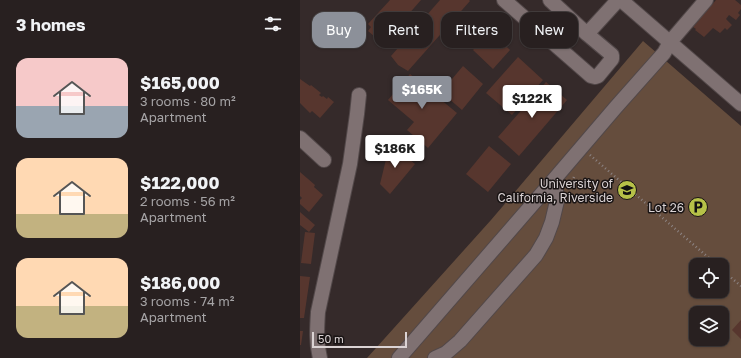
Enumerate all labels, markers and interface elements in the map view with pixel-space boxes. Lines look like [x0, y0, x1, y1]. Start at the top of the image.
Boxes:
chip: Buy [312, 12, 366, 48]
chip: Rent [374, 12, 433, 48]
chip: Filters [441, 12, 512, 48]
chip: New [520, 12, 578, 48]
icon: filters [262, 13, 284, 35]
text: 3 homes [16, 14, 86, 35]
text: $165,000 [140, 72, 220, 93]
icon: home [48, 74, 96, 122]
pin: $165K [394, 76, 450, 110]
text: $165K [401, 81, 443, 97]
pin: $122K [504, 85, 560, 119]
text: $122K [512, 90, 552, 106]
text: 3 rooms · 80 m² [140, 93, 236, 109]
text: Apartment [140, 109, 207, 125]
pin: $186K [367, 135, 423, 169]
text: $186K [374, 140, 416, 156]
text: $122,000 [140, 172, 219, 193]
icon: home [48, 174, 96, 222]
place label: University of California, Riverside [497, 176, 614, 205]
school or university icon: University of California, Riverside [616, 179, 638, 201]
text: 2 rooms · 56 m² [140, 193, 235, 209]
parking icon: Lot 26 [687, 196, 709, 218]
place label: Lot 26 [648, 200, 684, 215]
text: Apartment [140, 209, 207, 225]
map controls [689, 258, 729, 346]
button: locate [689, 258, 729, 298]
text: $186,000 [140, 272, 220, 293]
icon: home [48, 274, 96, 322]
text: 3 rooms · 74 m² [140, 293, 234, 309]
button: layers [689, 306, 729, 346]
text: Apartment [140, 309, 207, 325]
scale bar [312, 330, 407, 349]
text: 50 m [318, 332, 344, 345]

